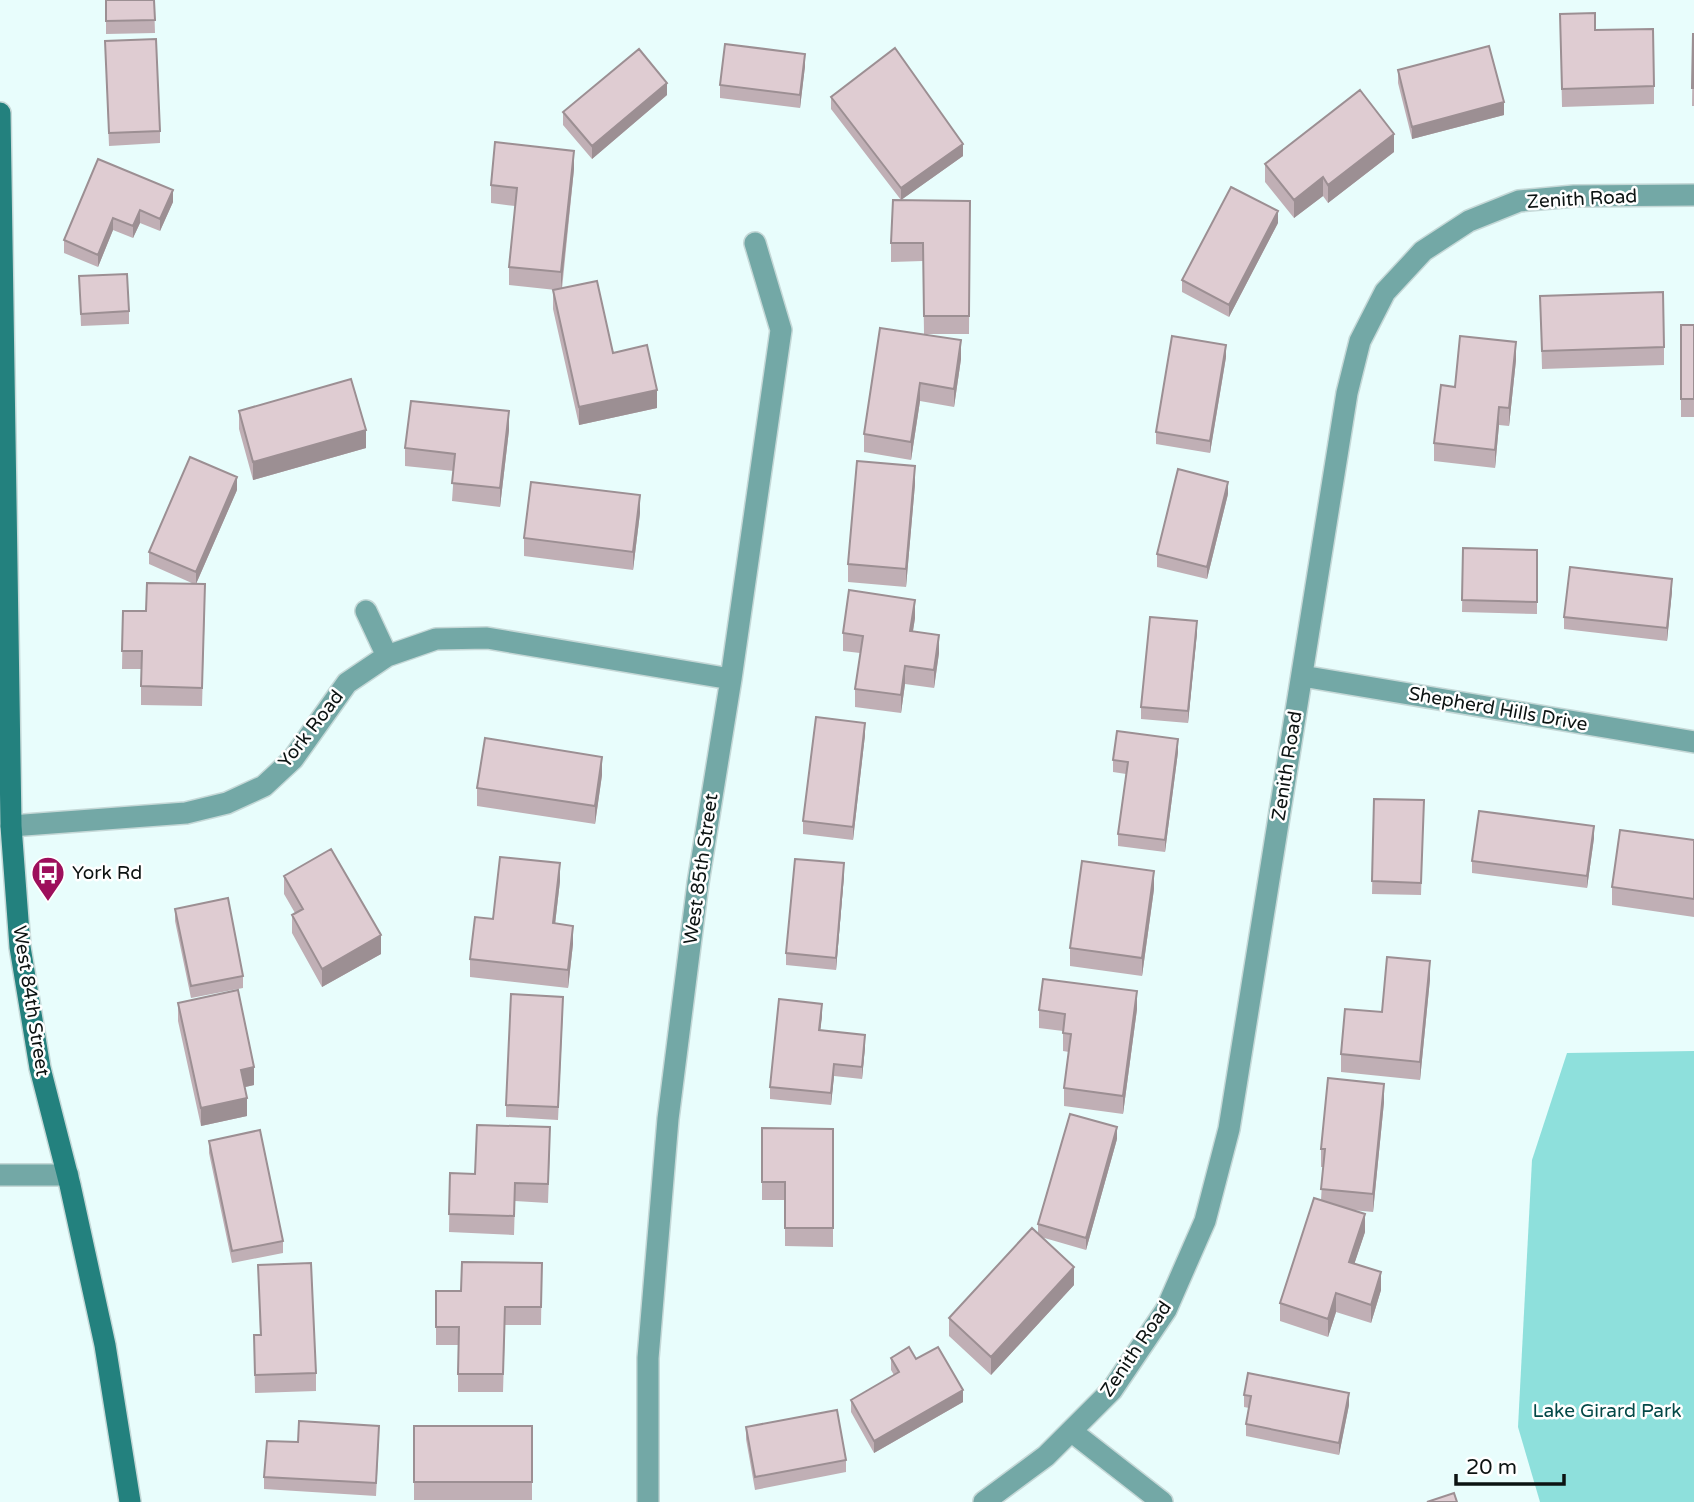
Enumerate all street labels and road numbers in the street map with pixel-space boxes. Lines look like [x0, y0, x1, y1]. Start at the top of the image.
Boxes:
street label: Zenith Road [1526, 185, 1638, 213]
street label: Shepherd Hills Drive [1407, 682, 1589, 736]
street label: York Road [274, 686, 348, 772]
street label: Zenith Road [1267, 710, 1307, 822]
street label: West 85th Street [680, 792, 722, 946]
street label: West 84th Street [8, 924, 54, 1078]
street label: Zenith Road [1096, 1297, 1176, 1401]

